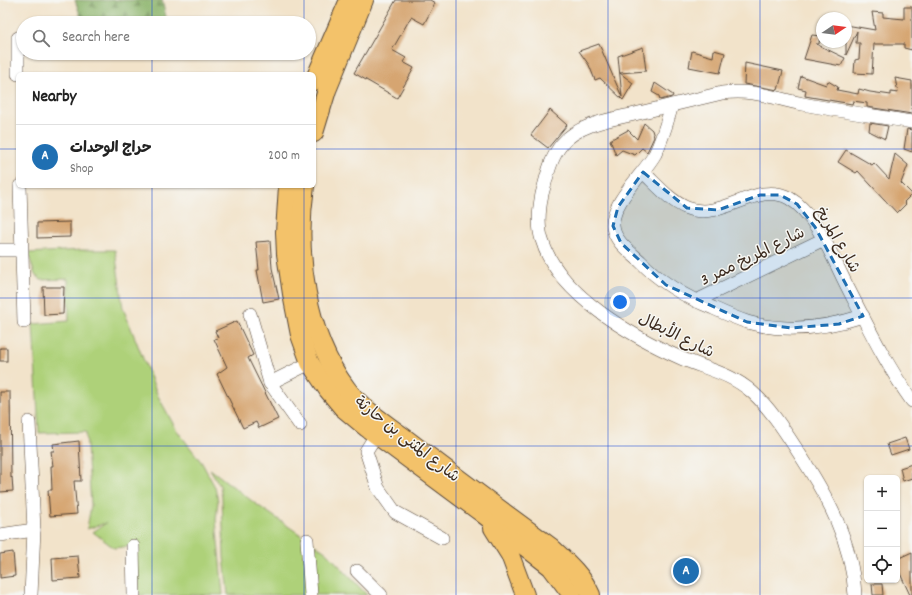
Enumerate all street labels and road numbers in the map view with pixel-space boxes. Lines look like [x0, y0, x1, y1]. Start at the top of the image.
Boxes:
street label: شارع المريخ [809, 203, 865, 278]
street label: شارع المريخ ممر 3 [697, 222, 809, 292]
street label: شارع الأبطال [634, 307, 718, 365]
street label: شارع المثنى بن حارثة [349, 391, 464, 489]

